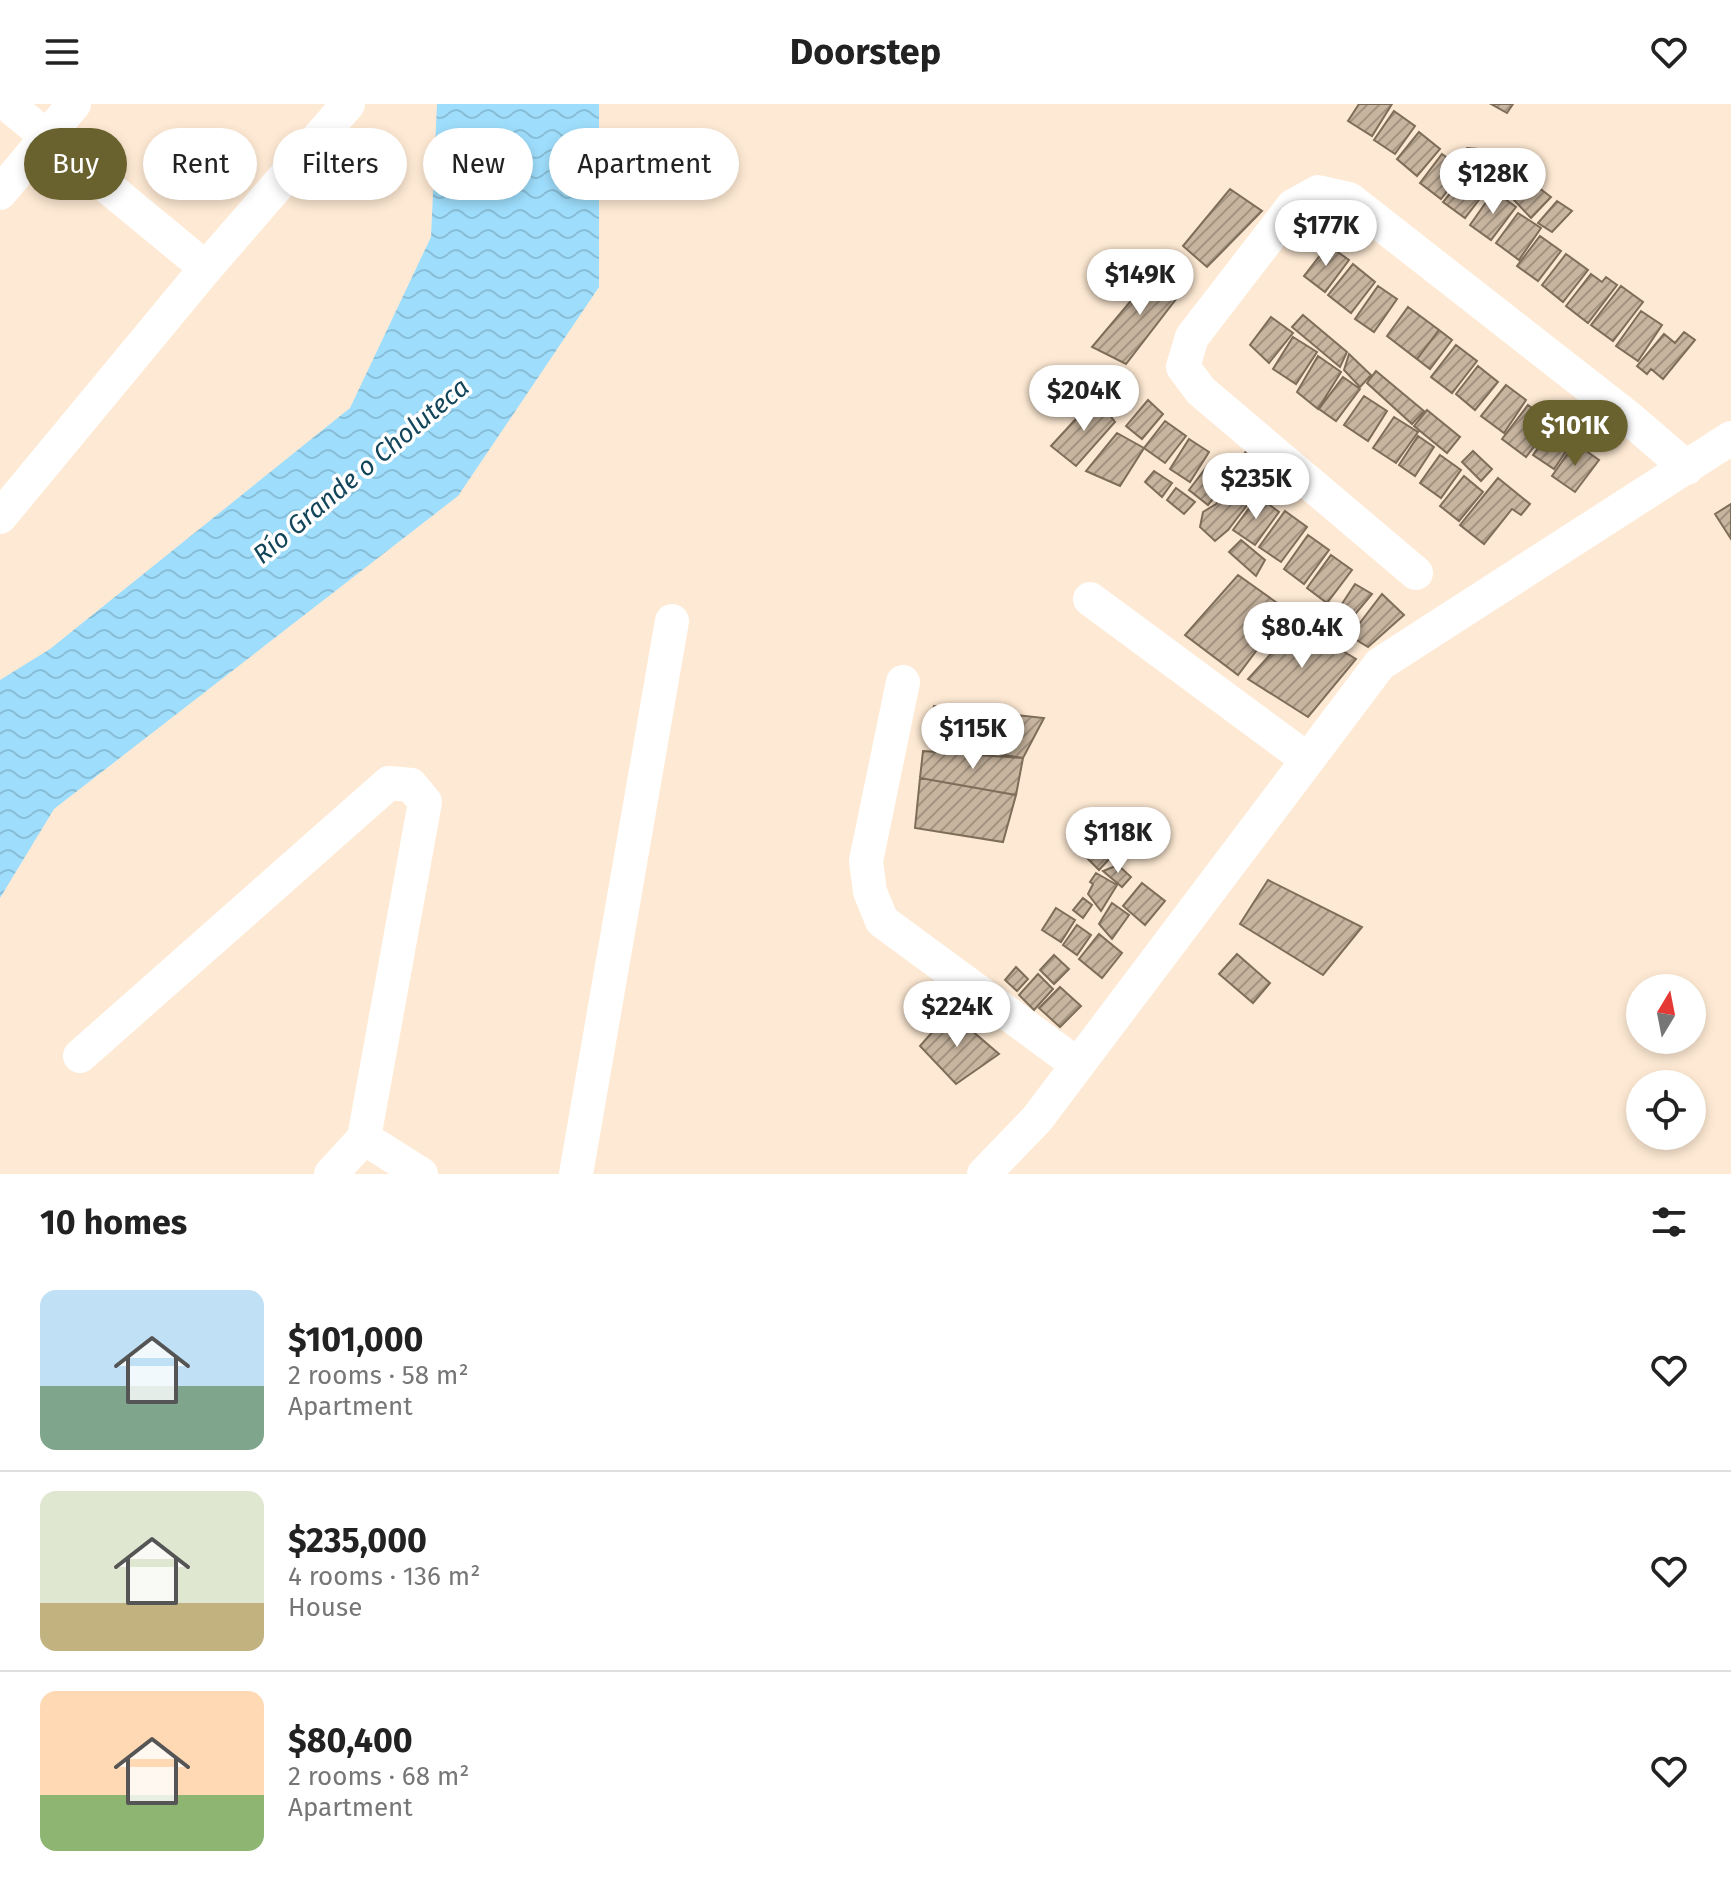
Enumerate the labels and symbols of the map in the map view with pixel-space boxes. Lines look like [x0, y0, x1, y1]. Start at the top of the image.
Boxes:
pin: $128K [1437, 148, 1549, 216]
pin: $177K [1270, 200, 1382, 268]
pin: $149K [1084, 249, 1196, 317]
pin: $204K [1028, 365, 1140, 433]
water label: Río Grande o Choluteca [247, 372, 475, 570]
pin: $101K [1519, 400, 1631, 468]
pin: $235K [1200, 453, 1312, 521]
pin: $80.4K [1237, 602, 1367, 670]
pin: $115K [917, 703, 1029, 771]
pin: $118K [1062, 807, 1174, 875]
north arrow [1626, 974, 1706, 1054]
pin: $224K [901, 981, 1013, 1049]

